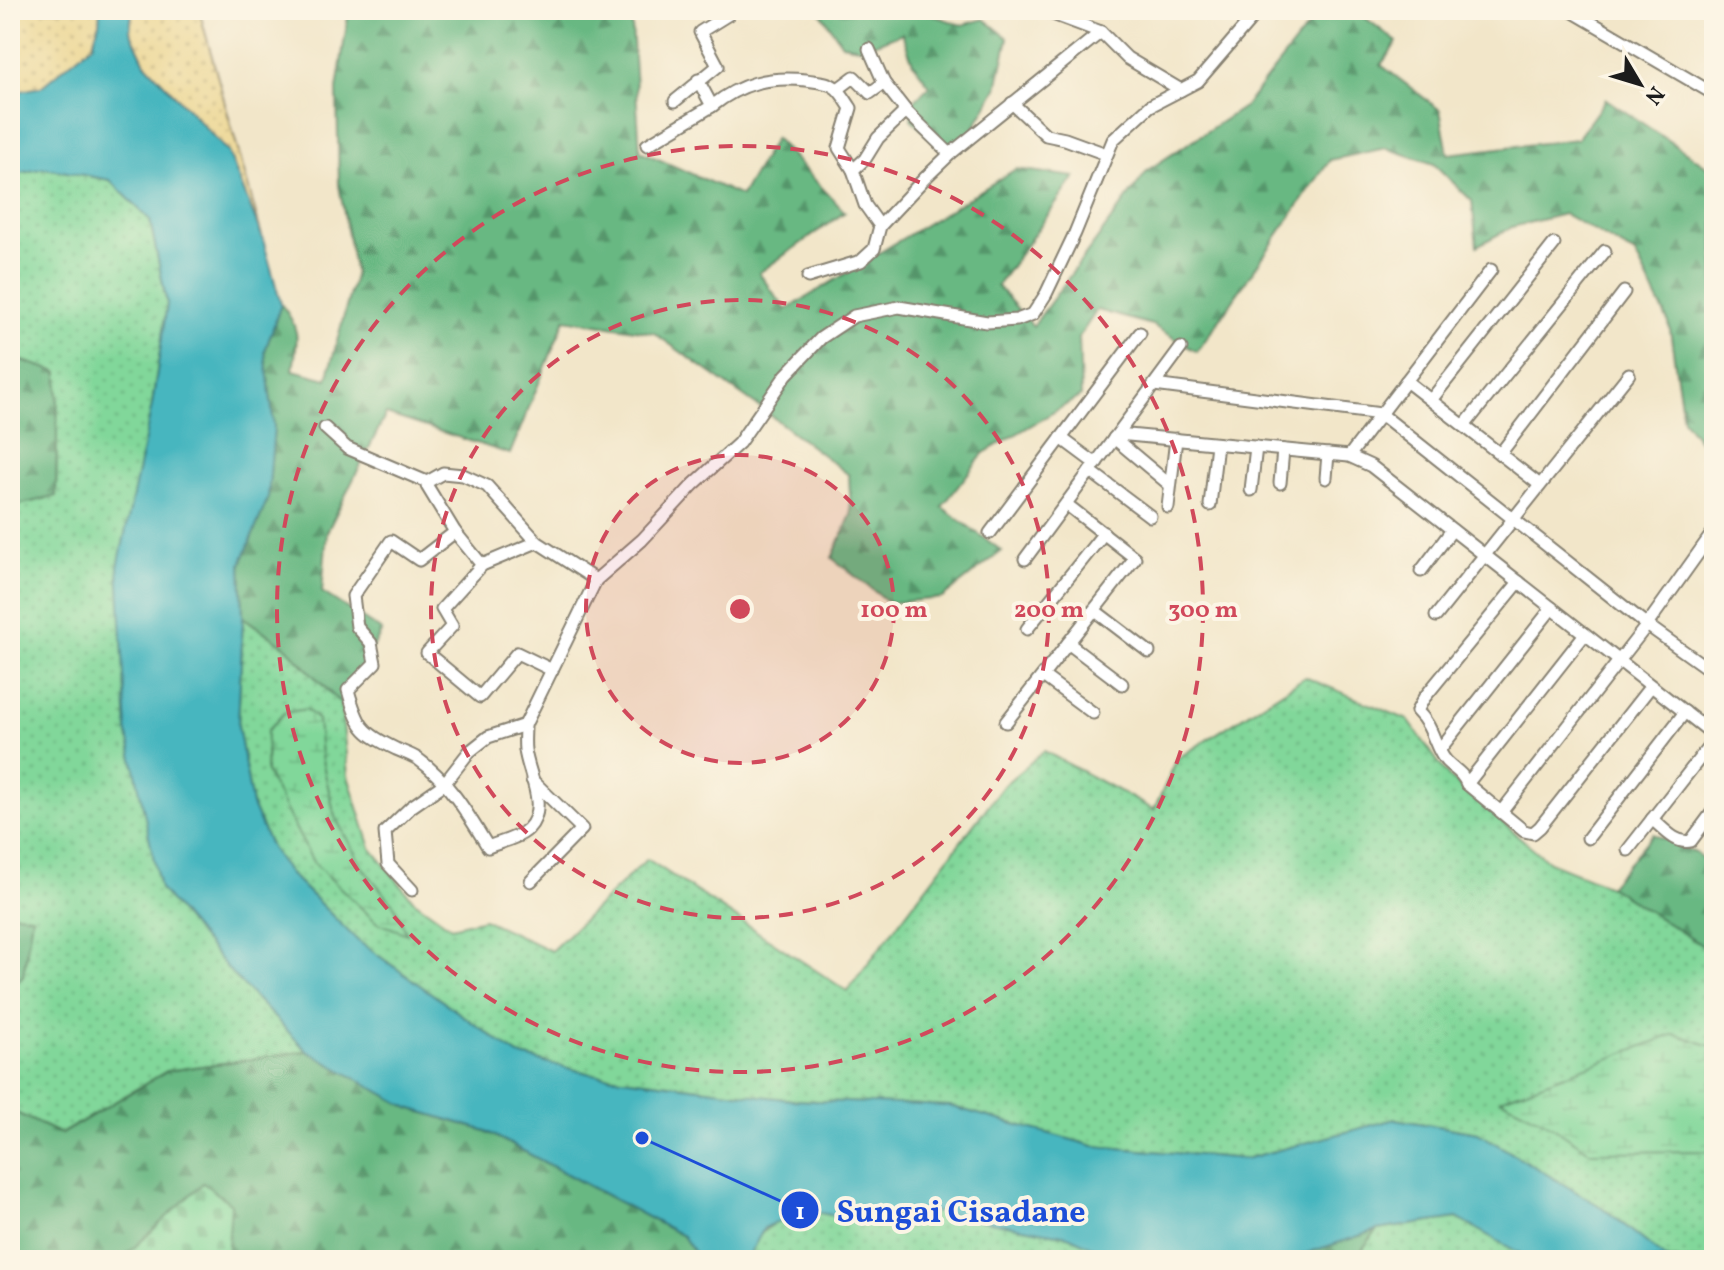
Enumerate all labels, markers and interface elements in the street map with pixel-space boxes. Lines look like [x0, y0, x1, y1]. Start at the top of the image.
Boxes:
north arrow [1600, 44, 1680, 124]
text: N [1637, 79, 1671, 111]
text: 100 m [860, 594, 928, 628]
text: 200 m [1014, 594, 1084, 628]
text: 300 m [1168, 594, 1238, 628]
centre of rings [726, 595, 754, 623]
callout: Sungai Cisadane [780, 1182, 1101, 1238]
text: Sungai Cisadane [836, 1192, 1086, 1236]
text: 1 [795, 1196, 805, 1230]

